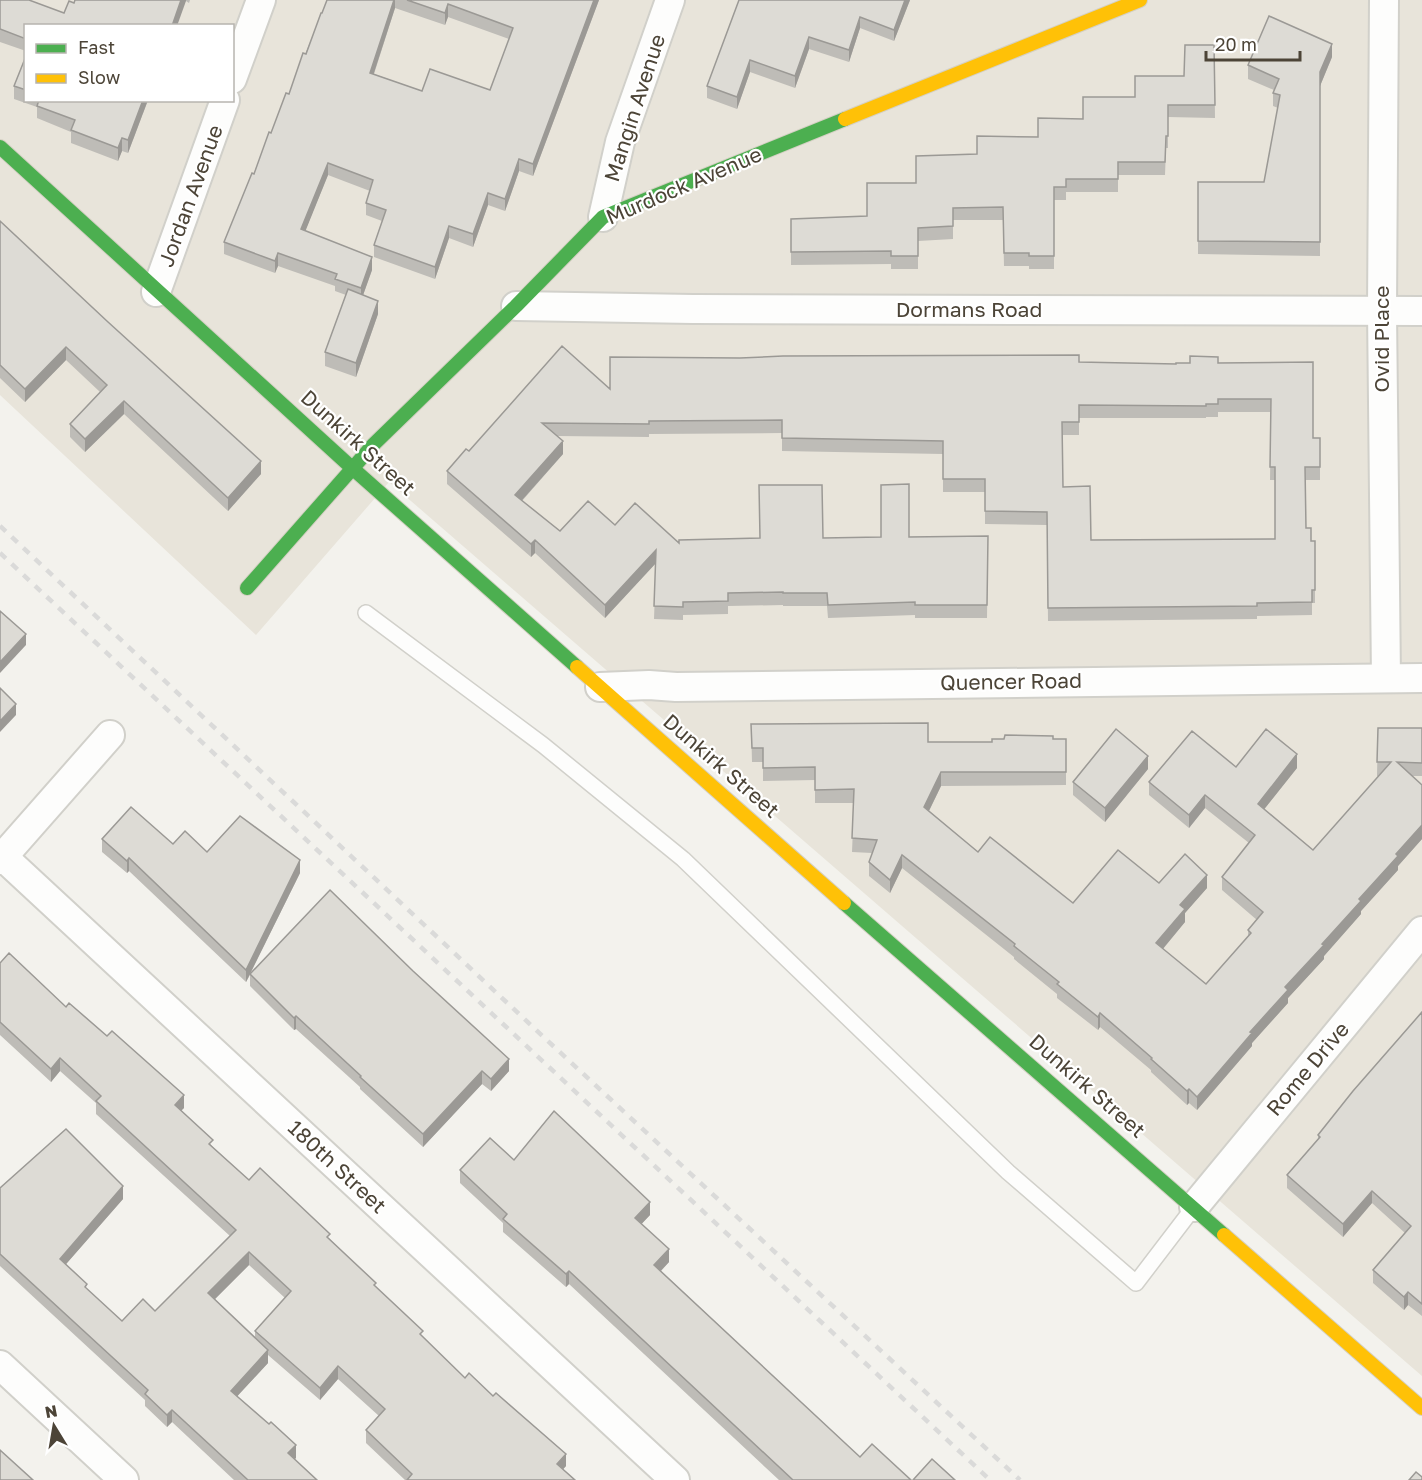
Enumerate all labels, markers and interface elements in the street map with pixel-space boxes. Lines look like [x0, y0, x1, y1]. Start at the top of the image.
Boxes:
legend [24, 24, 234, 102]
scale bar [1206, 24, 1300, 62]
street label: Mangin Avenue [598, 31, 670, 185]
text: 20 m [1215, 33, 1257, 55]
text: Fast [78, 36, 115, 58]
text: Slow [78, 66, 121, 88]
street label: Jordan Avenue [152, 121, 228, 270]
street label: Murdock Avenue [602, 140, 766, 230]
street label: Ovid Place [1368, 285, 1394, 393]
street label: Dormans Road [896, 296, 1042, 322]
street label: Dunkirk Street [296, 384, 421, 501]
street label: Quencer Road [940, 667, 1082, 695]
street label: Dunkirk Street [658, 708, 785, 823]
street label: Rome Drive [1260, 1016, 1354, 1121]
street label: Dunkirk Street [1024, 1028, 1151, 1143]
street label: 180th Street [283, 1114, 392, 1218]
north arrow [24, 1396, 84, 1456]
text: N [43, 1400, 59, 1422]

